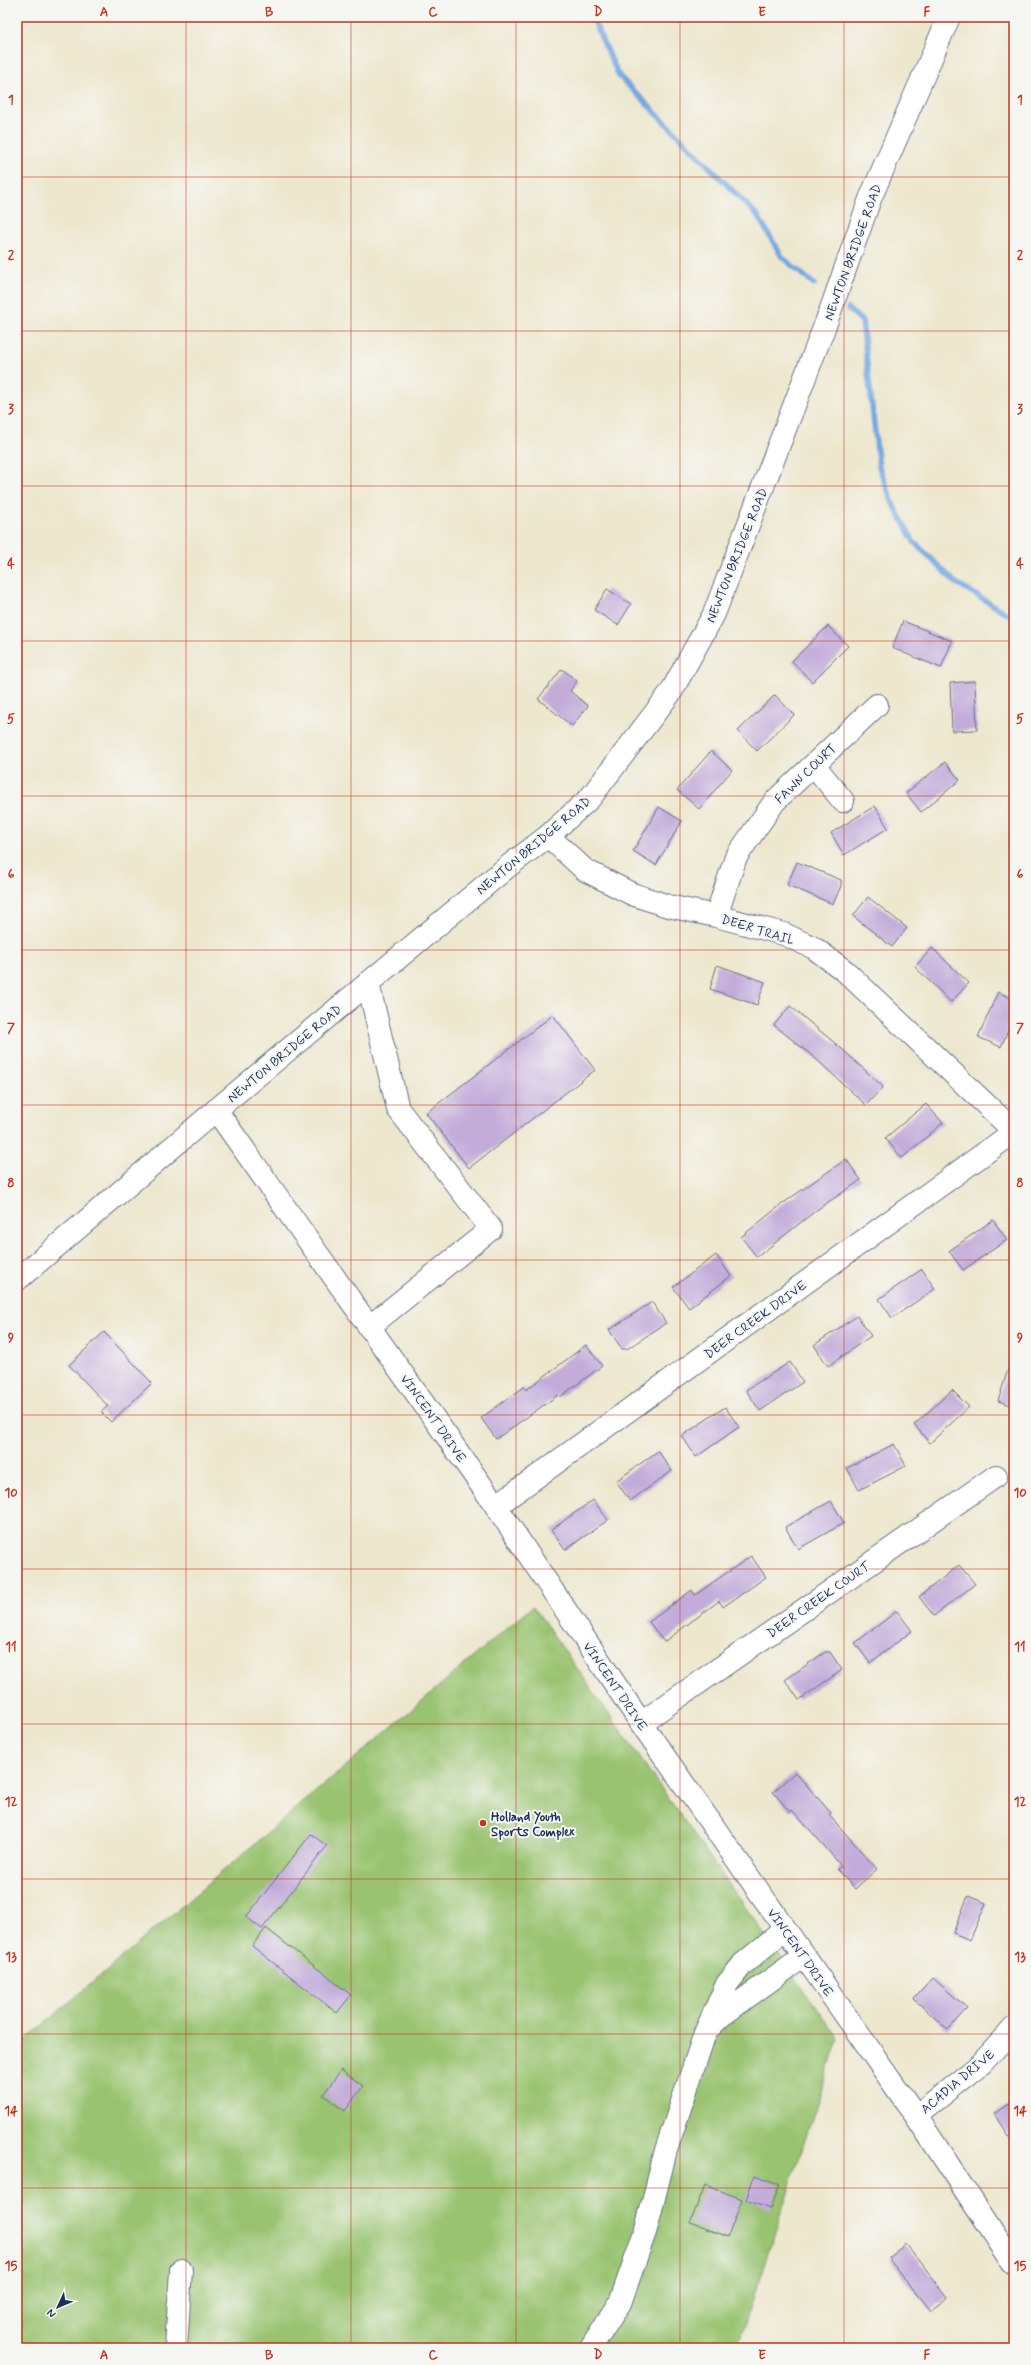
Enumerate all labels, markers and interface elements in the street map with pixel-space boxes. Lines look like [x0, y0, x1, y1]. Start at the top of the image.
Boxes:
text: A [100, 4, 108, 21]
text: B [265, 4, 274, 21]
text: C [428, 4, 438, 21]
text: D [594, 4, 603, 21]
text: E [758, 4, 766, 21]
text: F [924, 4, 931, 21]
text: 1 [8, 92, 14, 109]
text: 1 [1017, 92, 1023, 109]
street label: NEWTON BRIDGE ROAD [821, 182, 886, 323]
text: 2 [8, 247, 15, 264]
text: 2 [1017, 247, 1024, 264]
text: 3 [8, 401, 14, 418]
text: 3 [1017, 401, 1023, 418]
street label: NEWTON BRIDGE ROAD [703, 486, 772, 625]
text: 4 [7, 556, 15, 573]
text: 4 [1016, 556, 1024, 573]
text: 5 [7, 711, 15, 728]
text: 5 [1016, 711, 1024, 728]
street label: FAWN COURT [771, 740, 841, 808]
street label: NEWTON BRIDGE ROAD [473, 793, 595, 899]
text: 6 [8, 866, 15, 883]
text: 6 [1017, 866, 1024, 883]
street label: DEER TRAIL [719, 911, 796, 950]
street label: NEWTON BRIDGE ROAD [224, 1001, 346, 1107]
text: 7 [7, 1020, 15, 1037]
text: 7 [1016, 1020, 1024, 1037]
text: 8 [7, 1175, 15, 1192]
text: 8 [1016, 1175, 1024, 1192]
street label: DEER CREEK DRIVE [701, 1277, 811, 1363]
text: 9 [8, 1330, 15, 1347]
text: 9 [1017, 1330, 1024, 1347]
street label: VINCENT DRIVE [396, 1371, 470, 1466]
text: 10 [4, 1485, 18, 1502]
text: 10 [1013, 1485, 1027, 1502]
street label: DEER CREEK COURT [764, 1558, 875, 1642]
text: 11 [5, 1639, 17, 1656]
street label: VINCENT DRIVE [579, 1639, 651, 1735]
text: 11 [1014, 1639, 1026, 1656]
text: 12 [5, 1794, 17, 1811]
text: 12 [1014, 1794, 1026, 1811]
place label: Holland Youth Sports Complex [491, 1809, 575, 1841]
marker: Holland Youth Sports Complex [478, 1818, 488, 1828]
street label: VINCENT DRIVE [763, 1905, 837, 2000]
text: 13 [5, 1949, 17, 1966]
text: 13 [1014, 1949, 1026, 1966]
street label: ACADIA DRIVE [917, 2046, 999, 2118]
text: 14 [4, 2103, 18, 2120]
text: 14 [1013, 2103, 1027, 2120]
text: 15 [5, 2258, 17, 2275]
text: 15 [1014, 2258, 1026, 2275]
north arrow [38, 2287, 78, 2327]
text: N [44, 2306, 59, 2321]
text: A [100, 2347, 108, 2364]
text: B [265, 2347, 274, 2364]
text: C [428, 2347, 438, 2364]
text: D [594, 2347, 603, 2364]
text: E [758, 2347, 766, 2364]
text: F [924, 2347, 931, 2364]

